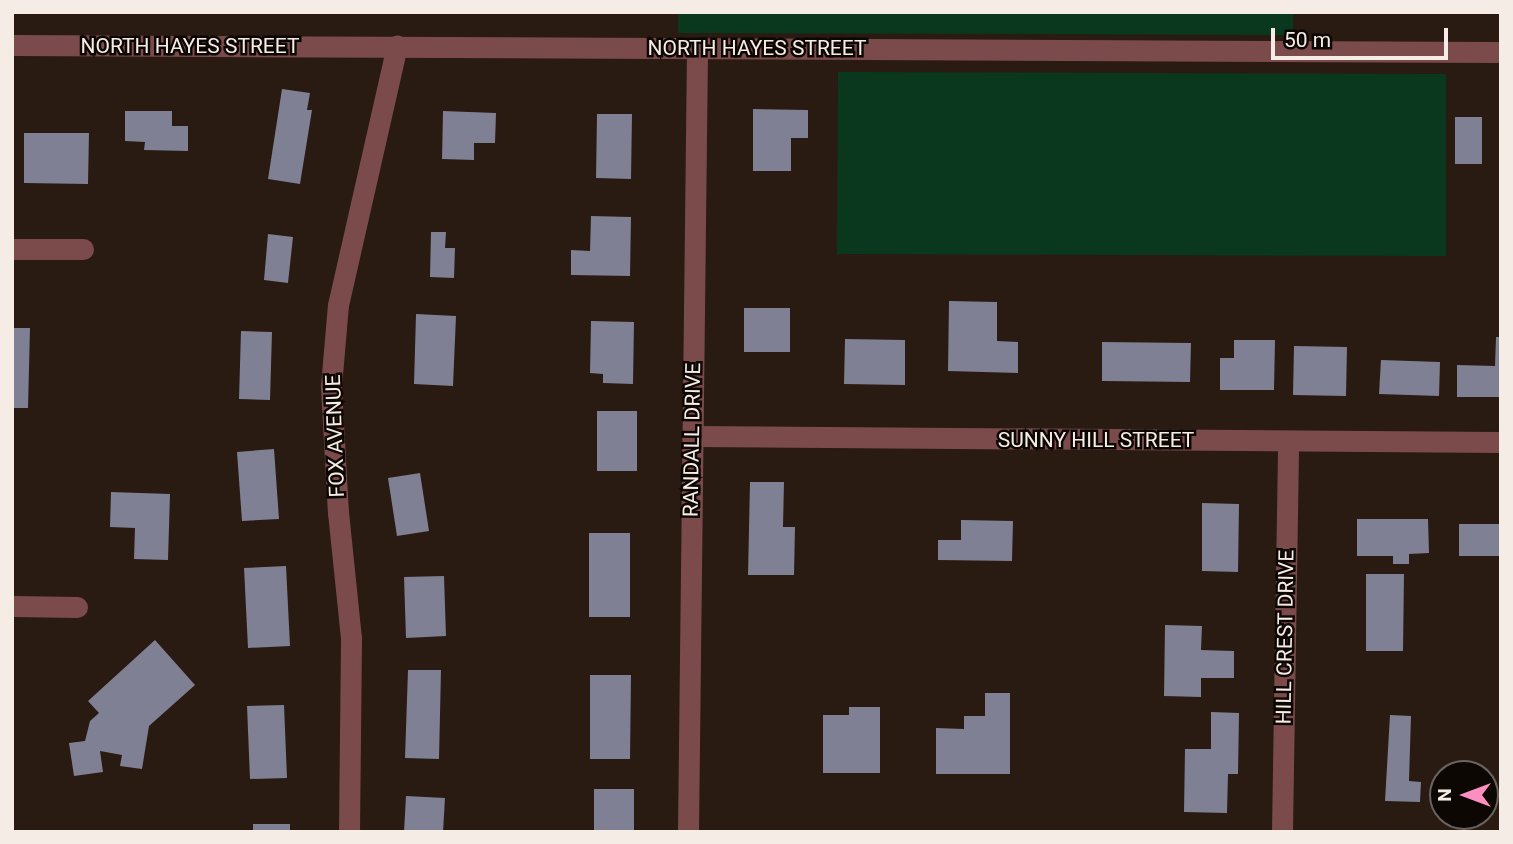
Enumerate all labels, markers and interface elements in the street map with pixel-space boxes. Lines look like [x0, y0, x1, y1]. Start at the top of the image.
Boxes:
scale bar [1275, 14, 1452, 58]
text: 50 m [1284, 28, 1331, 52]
street label: NORTH HAYES STREET [81, 33, 299, 59]
street label: NORTH HAYES STREET [648, 35, 866, 61]
street label: RANDALL DRIVE [678, 363, 706, 517]
street label: FOX AVENUE [320, 374, 350, 498]
street label: SUNNY HILL STREET [998, 427, 1194, 453]
street label: HILL CREST DRIVE [1271, 549, 1299, 725]
north arrow [1429, 760, 1499, 830]
text: N [1433, 788, 1456, 802]

